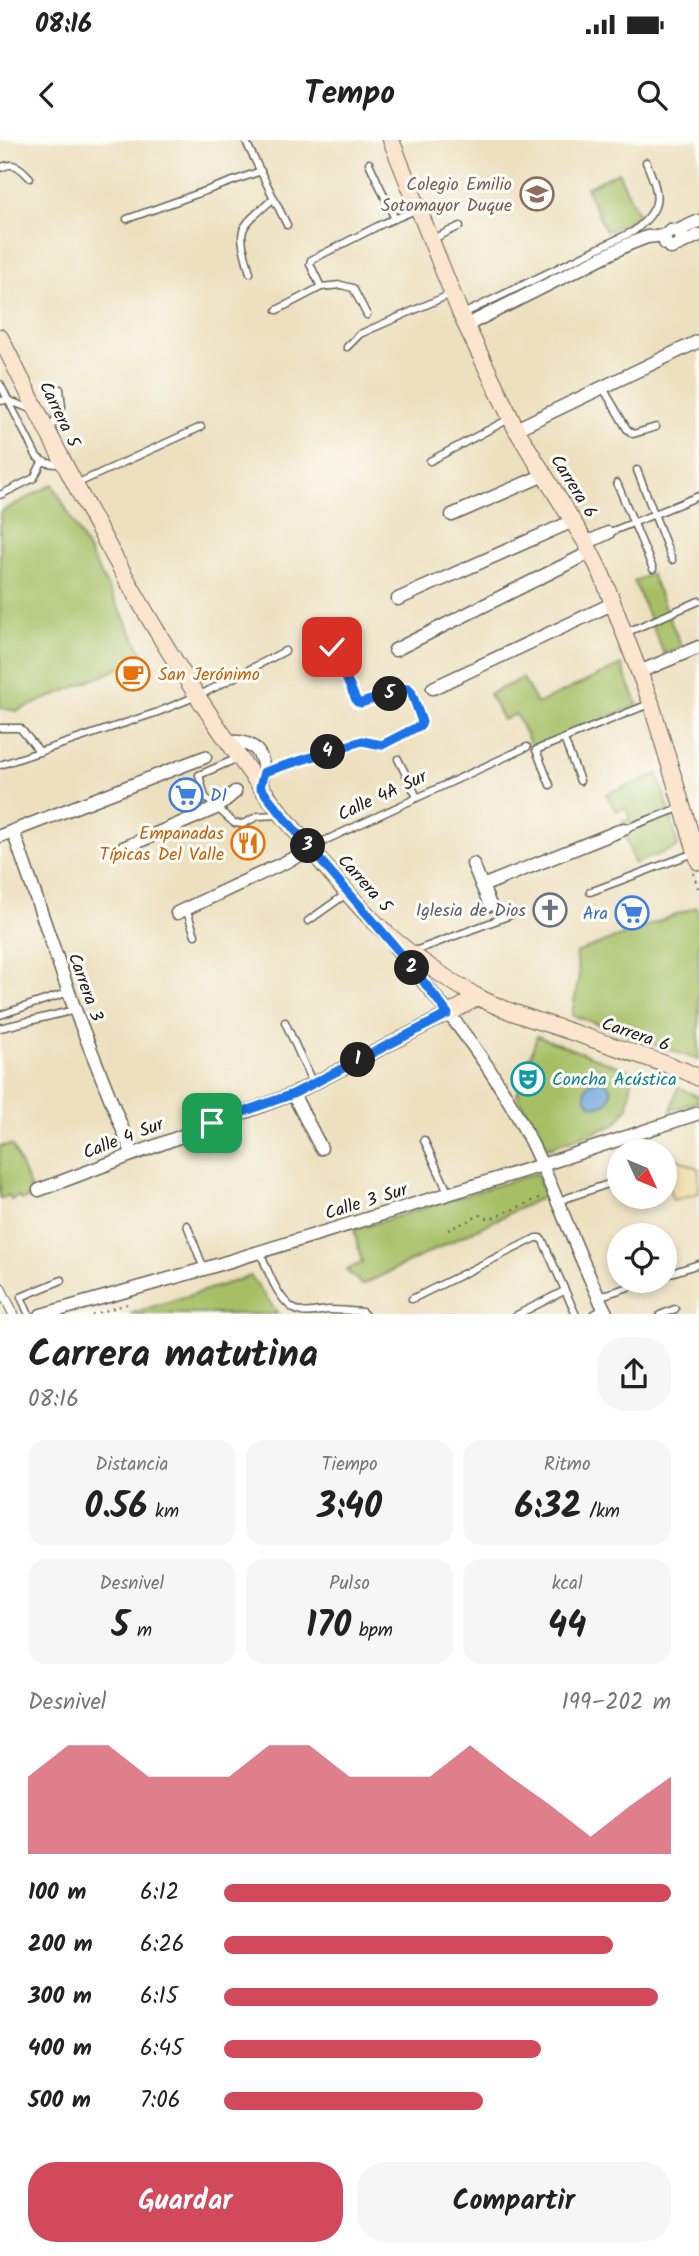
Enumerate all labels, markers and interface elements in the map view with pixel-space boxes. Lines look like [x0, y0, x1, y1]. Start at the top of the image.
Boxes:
text: 08:16 [35, 4, 92, 46]
text: Tempo [304, 69, 395, 120]
icon: back [28, 76, 66, 114]
icon: search [633, 76, 671, 114]
place label: Colegio Emilio Sotomayor Duque [381, 171, 512, 221]
school or university icon: Colegio Emilio Sotomayor Duque [518, 175, 556, 213]
street label: Carrera 5 [30, 377, 88, 454]
street label: Carrera 6 [542, 449, 604, 525]
pin [302, 617, 362, 677]
icon: check [313, 628, 351, 666]
cafe icon: San Jerónimo [114, 655, 152, 693]
place label: San Jerónimo [158, 661, 260, 690]
pin: 5 [372, 676, 408, 712]
text: 5 [385, 678, 394, 708]
pin: 4 [310, 734, 346, 770]
text: 4 [322, 736, 333, 766]
street label: Calle 4A Sur [333, 763, 433, 830]
supermarket icon: D1 [167, 776, 205, 814]
place label: D1 [210, 782, 227, 811]
place label: Empanadas Típicas Del Valle [100, 820, 224, 870]
restaurant icon: Empanadas Típicas Del Valle [229, 824, 267, 862]
pin: 3 [290, 828, 326, 864]
text: 3 [302, 830, 313, 860]
street label: Carrera 5 [330, 848, 399, 921]
church icon: Iglesia de Dios [531, 891, 569, 929]
supermarket icon: Ara [613, 894, 651, 932]
place label: Iglesia de Dios [416, 897, 526, 926]
place label: Ara [583, 900, 608, 929]
street label: Carrera 3 [59, 949, 110, 1026]
pin: 2 [394, 950, 430, 986]
text: 2 [406, 952, 417, 982]
street label: Carrera 6 [597, 1010, 674, 1061]
pin: 1 [340, 1042, 376, 1077]
text: 1 [355, 1044, 360, 1074]
theatre icon: Concha Acústica [509, 1060, 547, 1098]
place label: Concha Acústica [552, 1066, 677, 1095]
pin [182, 1093, 242, 1153]
icon: arrive [193, 1104, 231, 1142]
street label: Calle 4 Sur [79, 1110, 169, 1168]
north arrow [607, 1139, 677, 1209]
map controls [607, 1139, 677, 1293]
street label: Calle 3 Sur [322, 1176, 412, 1229]
button: locate [607, 1223, 677, 1293]
text: Carrera matutina [28, 1326, 318, 1386]
button: share [597, 1337, 671, 1411]
text: 08:16 [28, 1382, 79, 1418]
text: Distancia [95, 1450, 168, 1480]
text: Tiempo [321, 1450, 378, 1480]
text: Ritmo [544, 1450, 591, 1480]
text: 0.56 [85, 1480, 147, 1536]
text: 3:40 [317, 1480, 382, 1536]
text: 6:32 [514, 1480, 582, 1536]
text: km [147, 1497, 179, 1527]
text: /km [582, 1497, 620, 1527]
text: Desnivel [99, 1569, 164, 1599]
text: Pulso [329, 1569, 370, 1599]
text: kcal [552, 1569, 583, 1599]
text: 5 [112, 1599, 129, 1655]
text: 170 [306, 1599, 351, 1655]
text: 44 [548, 1599, 586, 1655]
text: m [129, 1616, 152, 1646]
text: bpm [351, 1616, 393, 1646]
text: Desnivel [28, 1685, 106, 1721]
text: 199–202 m [562, 1685, 671, 1721]
text: 100 m [28, 1875, 86, 1911]
text: 6:12 [140, 1875, 179, 1911]
text: 200 m [28, 1927, 93, 1963]
text: 6:26 [140, 1927, 185, 1963]
text: 300 m [28, 1979, 92, 2015]
text: 6:15 [140, 1979, 178, 2015]
text: 400 m [28, 2031, 92, 2067]
text: 6:45 [140, 2031, 183, 2067]
text: 500 m [28, 2083, 91, 2119]
text: 7:06 [140, 2083, 181, 2119]
button: Guardar [28, 2162, 343, 2242]
button: Compartir [357, 2162, 671, 2242]

